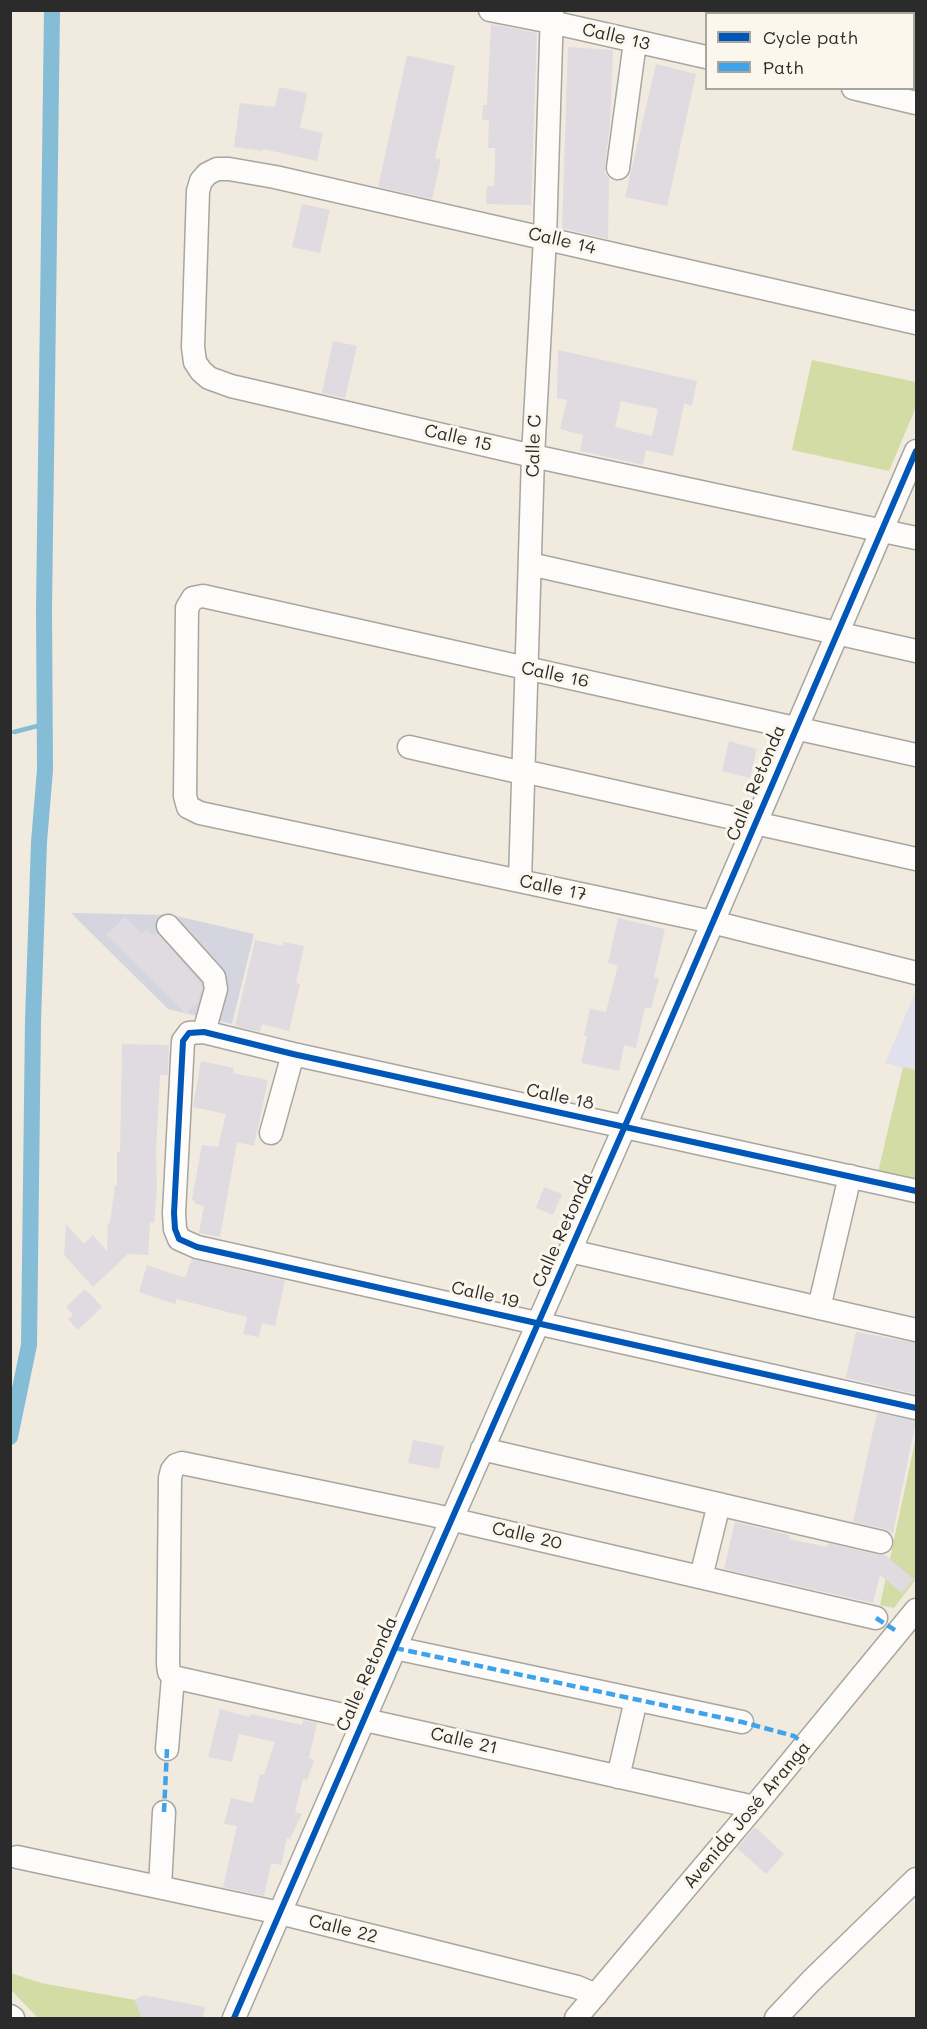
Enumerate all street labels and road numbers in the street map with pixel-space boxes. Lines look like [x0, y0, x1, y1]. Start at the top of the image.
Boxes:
street label: Calle 13 [580, 19, 652, 55]
street label: Calle 14 [526, 223, 598, 259]
street label: Calle C [522, 414, 546, 478]
street label: Calle 15 [422, 420, 494, 456]
street label: Calle 16 [519, 657, 591, 693]
street label: Calle Retonda [722, 722, 790, 844]
street label: Calle 17 [517, 870, 589, 906]
street label: Calle 18 [524, 1079, 596, 1115]
street label: Calle Retonda [528, 1169, 598, 1291]
street label: Calle 19 [449, 1277, 521, 1313]
street label: Calle 20 [490, 1517, 564, 1555]
street label: Calle Retonda [332, 1613, 402, 1735]
street label: Calle 21 [428, 1723, 500, 1759]
street label: Avenida José Aranga [679, 1737, 815, 1893]
street label: Calle 22 [306, 1910, 380, 1948]

